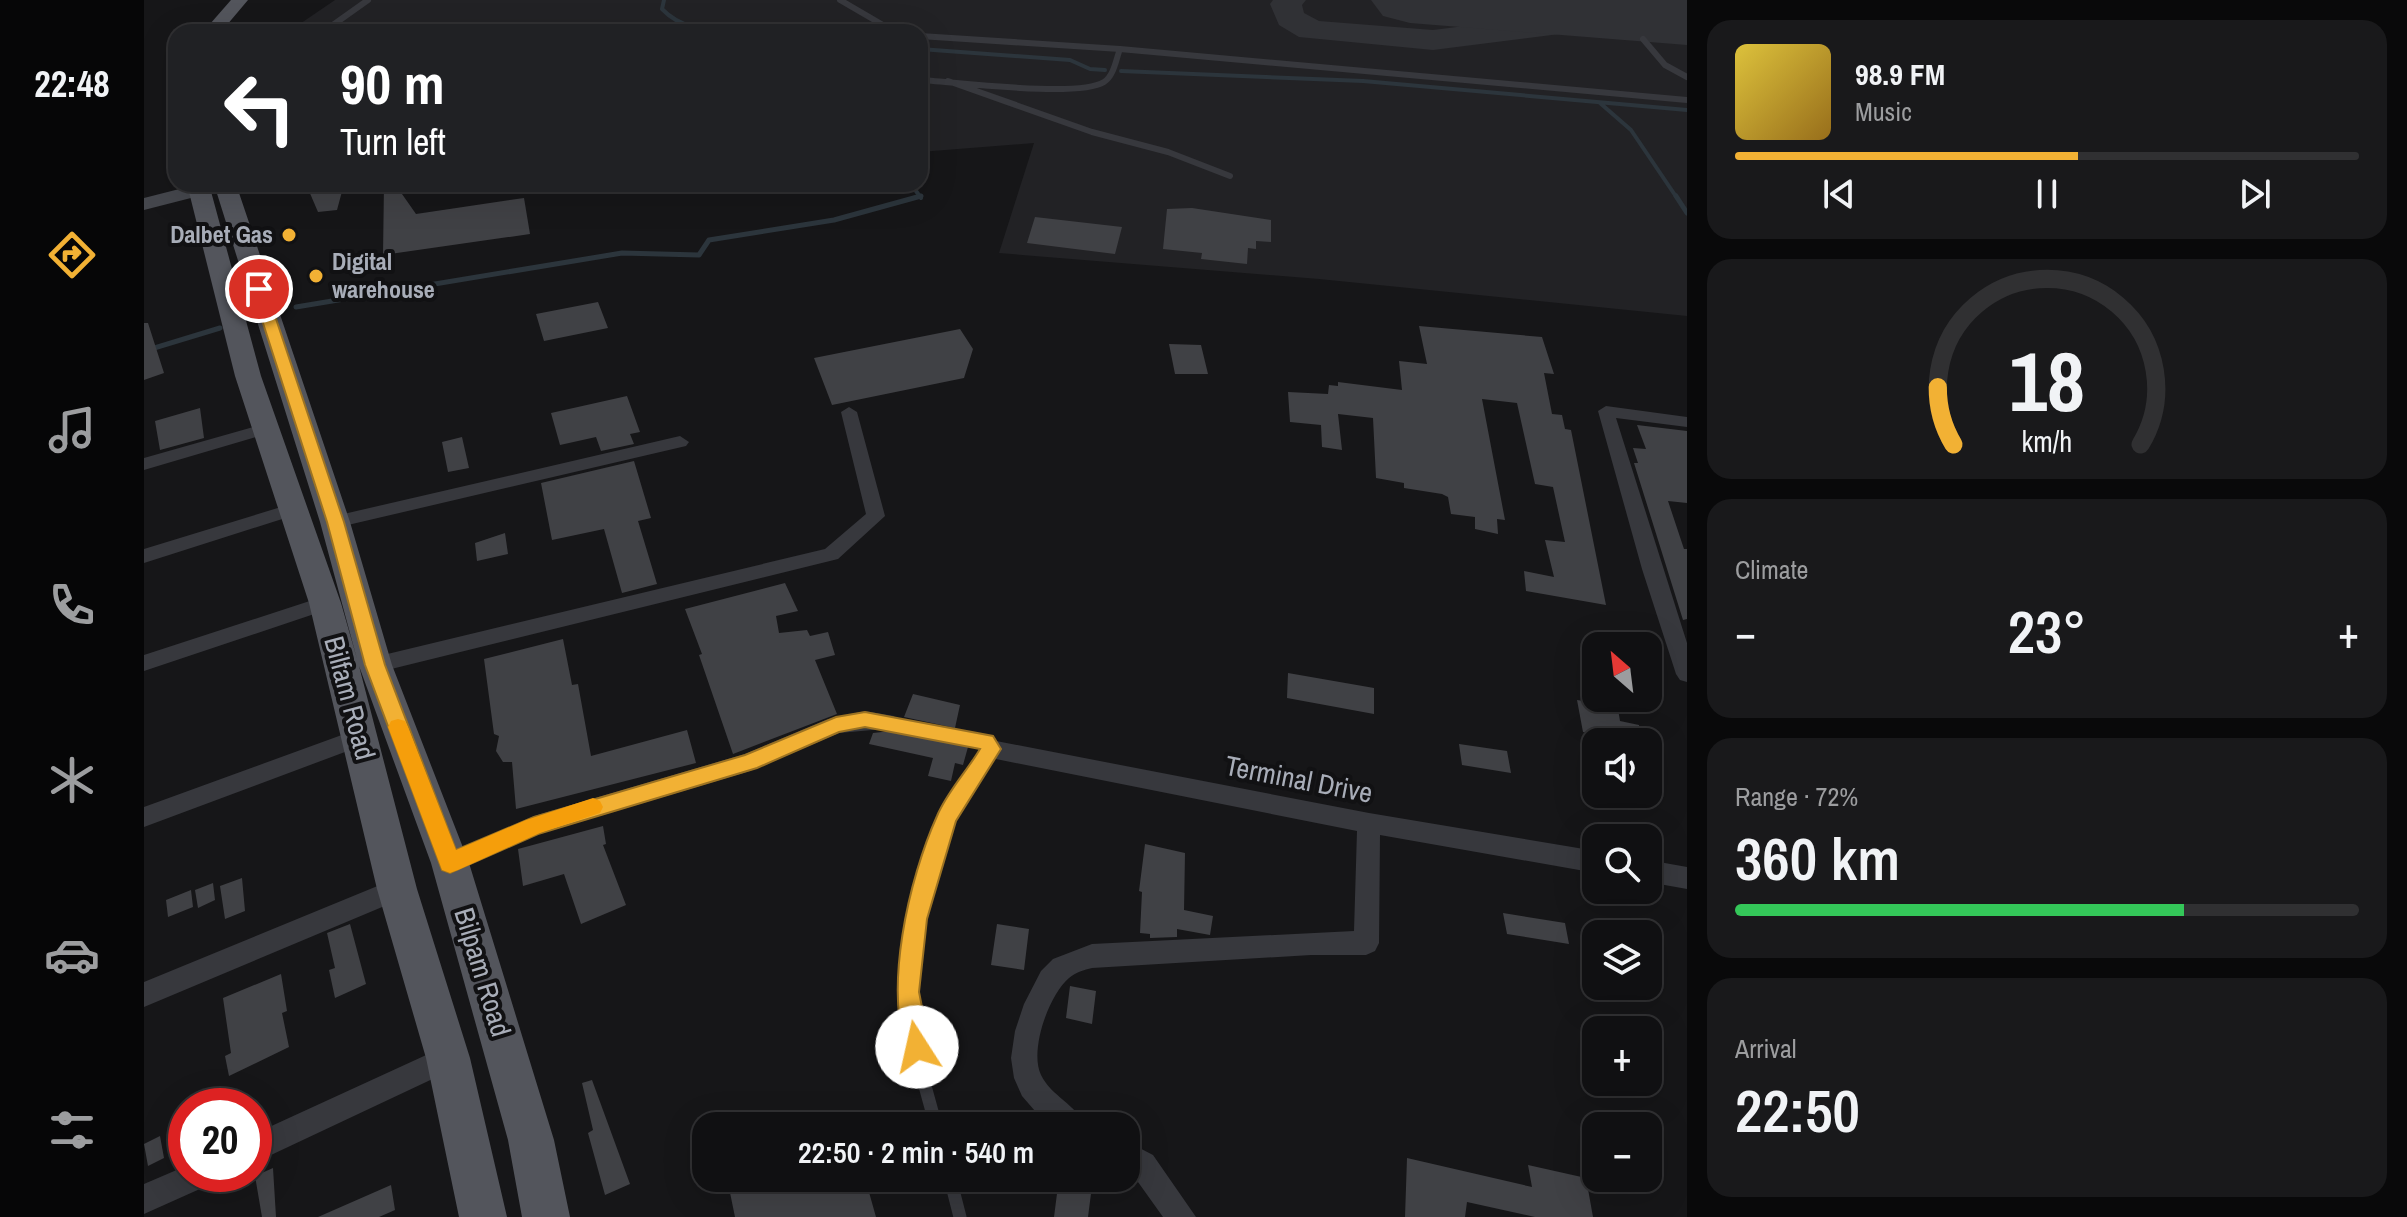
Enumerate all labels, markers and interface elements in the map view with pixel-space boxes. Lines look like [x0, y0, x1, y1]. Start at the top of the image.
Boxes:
text: 90 m [340, 46, 445, 121]
text: 98.9 FM [1855, 54, 1945, 94]
icon: left [208, 56, 312, 160]
text: 22:48 [34, 60, 110, 108]
text: Music [1855, 94, 1912, 129]
text: Turn left [340, 118, 446, 166]
icon: previous [1817, 172, 1861, 216]
icon: pause [2025, 172, 2069, 216]
icon: next [2233, 172, 2277, 216]
place label: Dalbet Gas [170, 218, 273, 250]
marker: Dalbet Gas [280, 226, 298, 244]
icon: directions [44, 227, 100, 283]
place label: Digital warehouse [332, 245, 435, 305]
pin [225, 255, 293, 323]
icon: arrive [237, 267, 281, 311]
marker: Digital warehouse [307, 267, 325, 285]
text: 18 [2009, 325, 2085, 437]
icon: music [44, 402, 100, 458]
text: km/h [2022, 422, 2072, 461]
text: Climate [1735, 552, 1808, 587]
icon: phone [44, 577, 100, 633]
text: 23° [2008, 591, 2086, 672]
text: − [1735, 602, 1756, 662]
text: + [2338, 602, 2359, 662]
street label: Bilfam Road [315, 632, 385, 764]
north arrow [1582, 632, 1662, 712]
map controls [1582, 632, 1662, 1192]
button: sound [1582, 728, 1662, 808]
street label: Terminal Drive [1222, 746, 1376, 812]
icon: climate [44, 752, 100, 808]
text: Range · 72% [1735, 779, 1858, 814]
text: 360 km [1735, 818, 1900, 899]
button: search [1582, 824, 1662, 904]
street label: Bilpam Road [445, 903, 521, 1041]
button: layers [1582, 920, 1662, 1000]
icon: car [44, 927, 100, 983]
position arrow [875, 1005, 959, 1089]
button: + [1582, 1016, 1662, 1096]
text: Arrival [1735, 1031, 1797, 1066]
text: 22:50 [1735, 1070, 1860, 1151]
speed limit sign: 20 [168, 1088, 272, 1192]
icon: filters [44, 1102, 100, 1158]
button: − [1582, 1112, 1662, 1192]
text: 22:50 · 2 min · 540 m [798, 1132, 1034, 1172]

